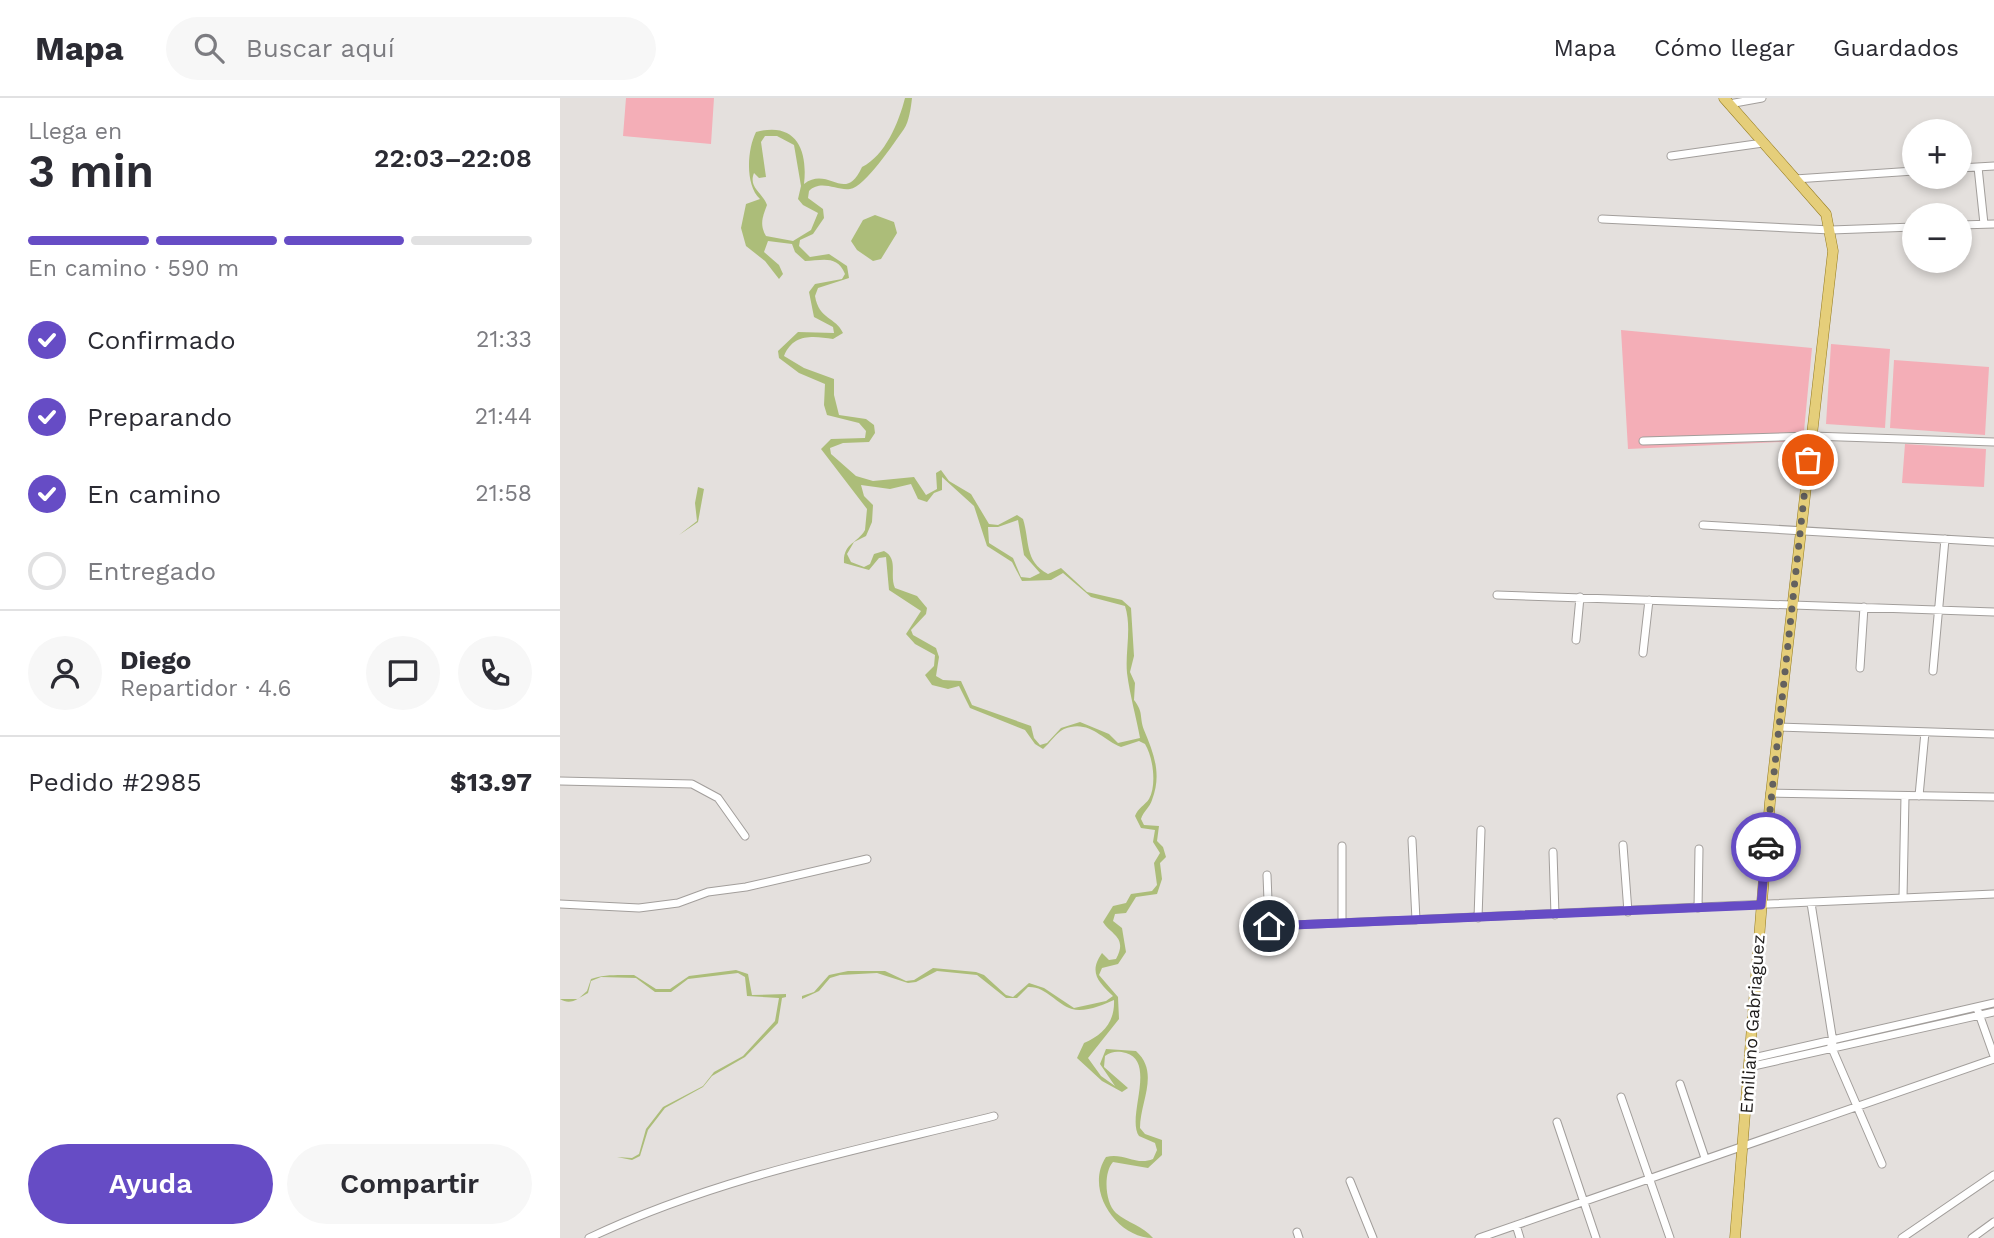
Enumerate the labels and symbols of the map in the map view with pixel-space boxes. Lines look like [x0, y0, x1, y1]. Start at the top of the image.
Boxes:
pin [1778, 430, 1838, 490]
courier [1731, 812, 1801, 882]
pin [1239, 896, 1299, 956]
street label: Emiliano Gabriaguez [1735, 934, 1769, 1114]

